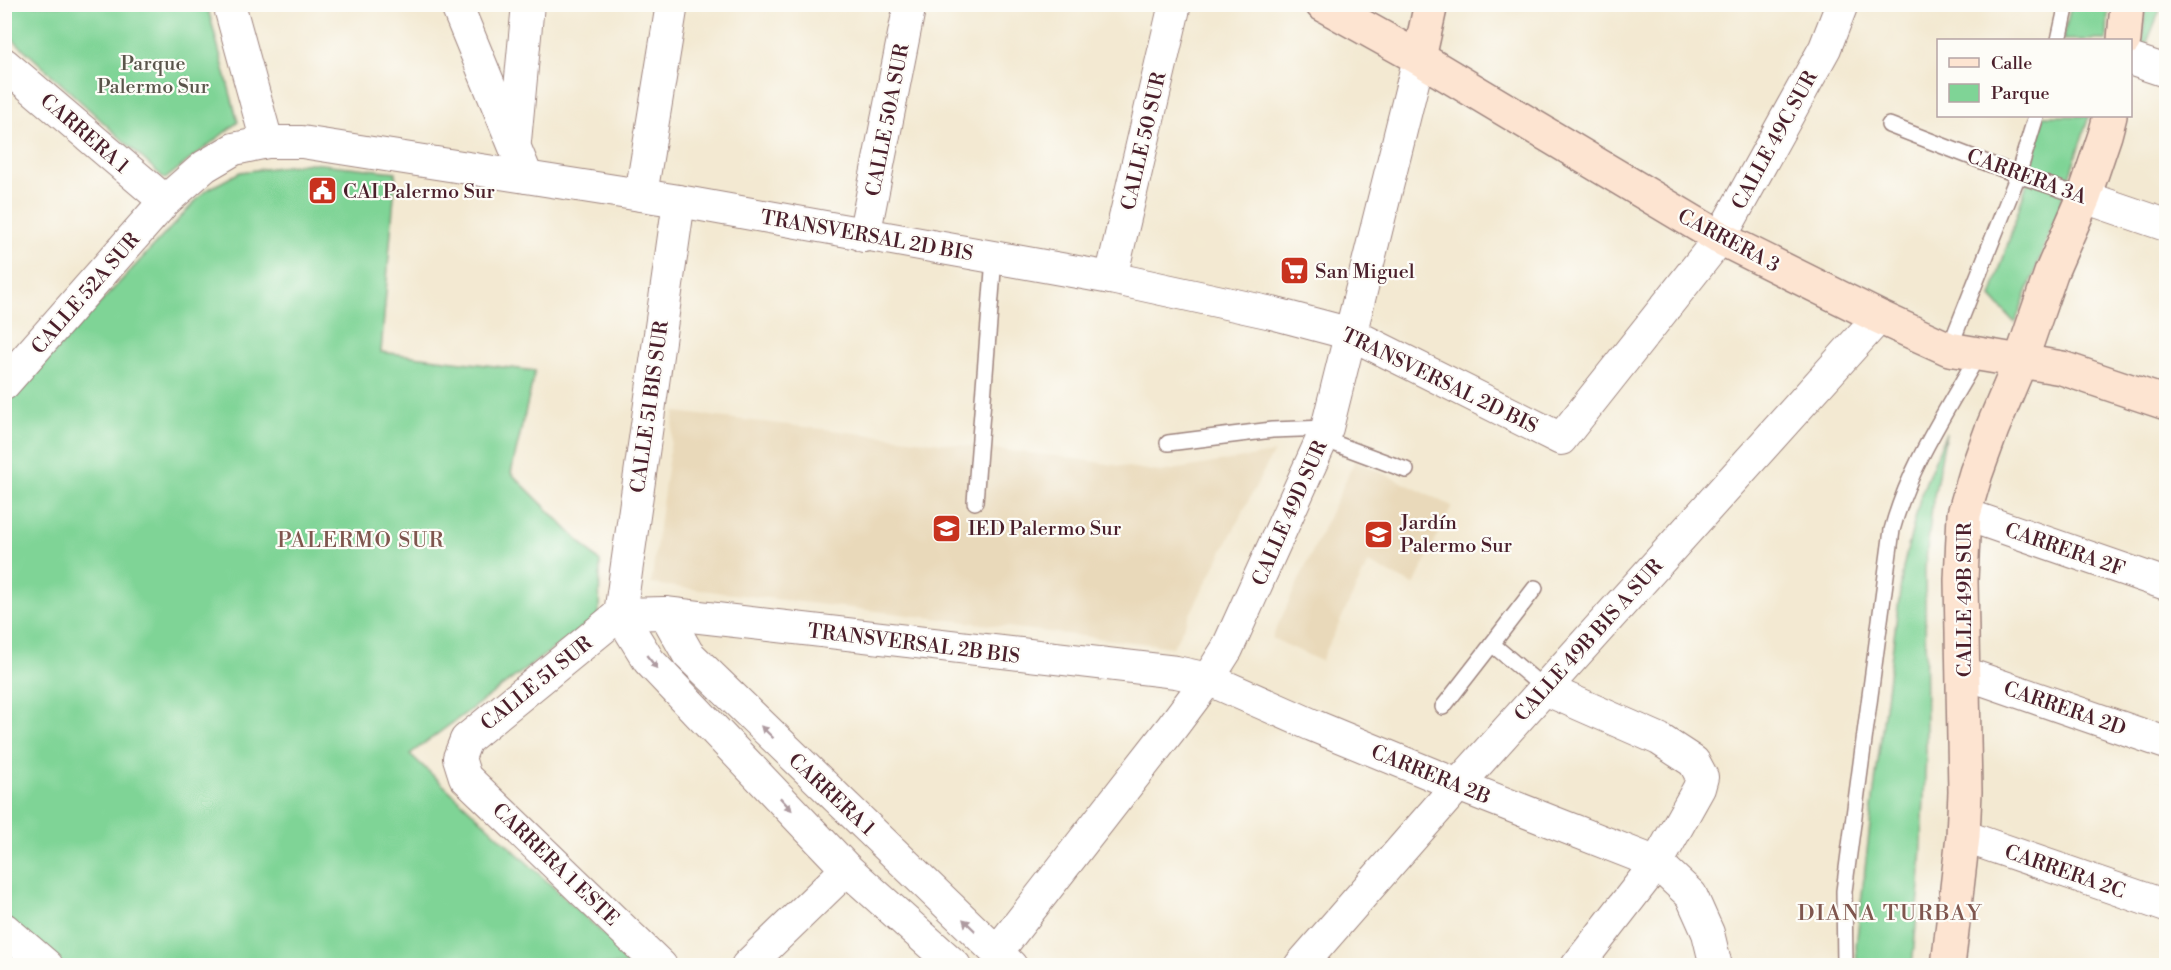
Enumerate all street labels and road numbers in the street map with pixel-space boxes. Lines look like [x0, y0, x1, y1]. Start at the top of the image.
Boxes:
street label: CALLE 50A SUR [861, 41, 916, 199]
street label: CALLE 49C SUR [1727, 66, 1824, 214]
street label: CALLE 50 SUR [1116, 69, 1173, 213]
street label: CARRERA 1 [35, 89, 134, 180]
street label: CARRERA 3A [1963, 144, 2091, 211]
street label: CARRERA 3 [1673, 204, 1784, 279]
street label: TRANSVERSAL 2D BIS [759, 205, 975, 267]
street label: CALLE 52A SUR [27, 227, 146, 360]
street label: CALLE 51 BIS SUR [626, 318, 675, 495]
street label: TRANSVERSAL 2D BIS [1337, 323, 1542, 440]
street label: CALLE 49D SUR [1247, 436, 1334, 590]
street label: CARRERA 2F [2001, 518, 2128, 583]
street label: CALLE 49B SUR [1953, 521, 1978, 677]
street label: CALLE 49B BIS A SUR [1510, 554, 1669, 727]
street label: TRANSVERSAL 2B BIS [806, 619, 1021, 670]
street label: CALLE 51 SUR [476, 631, 599, 737]
street label: CARRERA 2D [2000, 677, 2129, 742]
street label: CARRERA 2B [1367, 740, 1494, 811]
street label: CARRERA 1 [782, 749, 880, 842]
street label: CARRERA 1 ESTE [486, 798, 624, 932]
street label: CARRERA 2C [2001, 840, 2128, 905]

